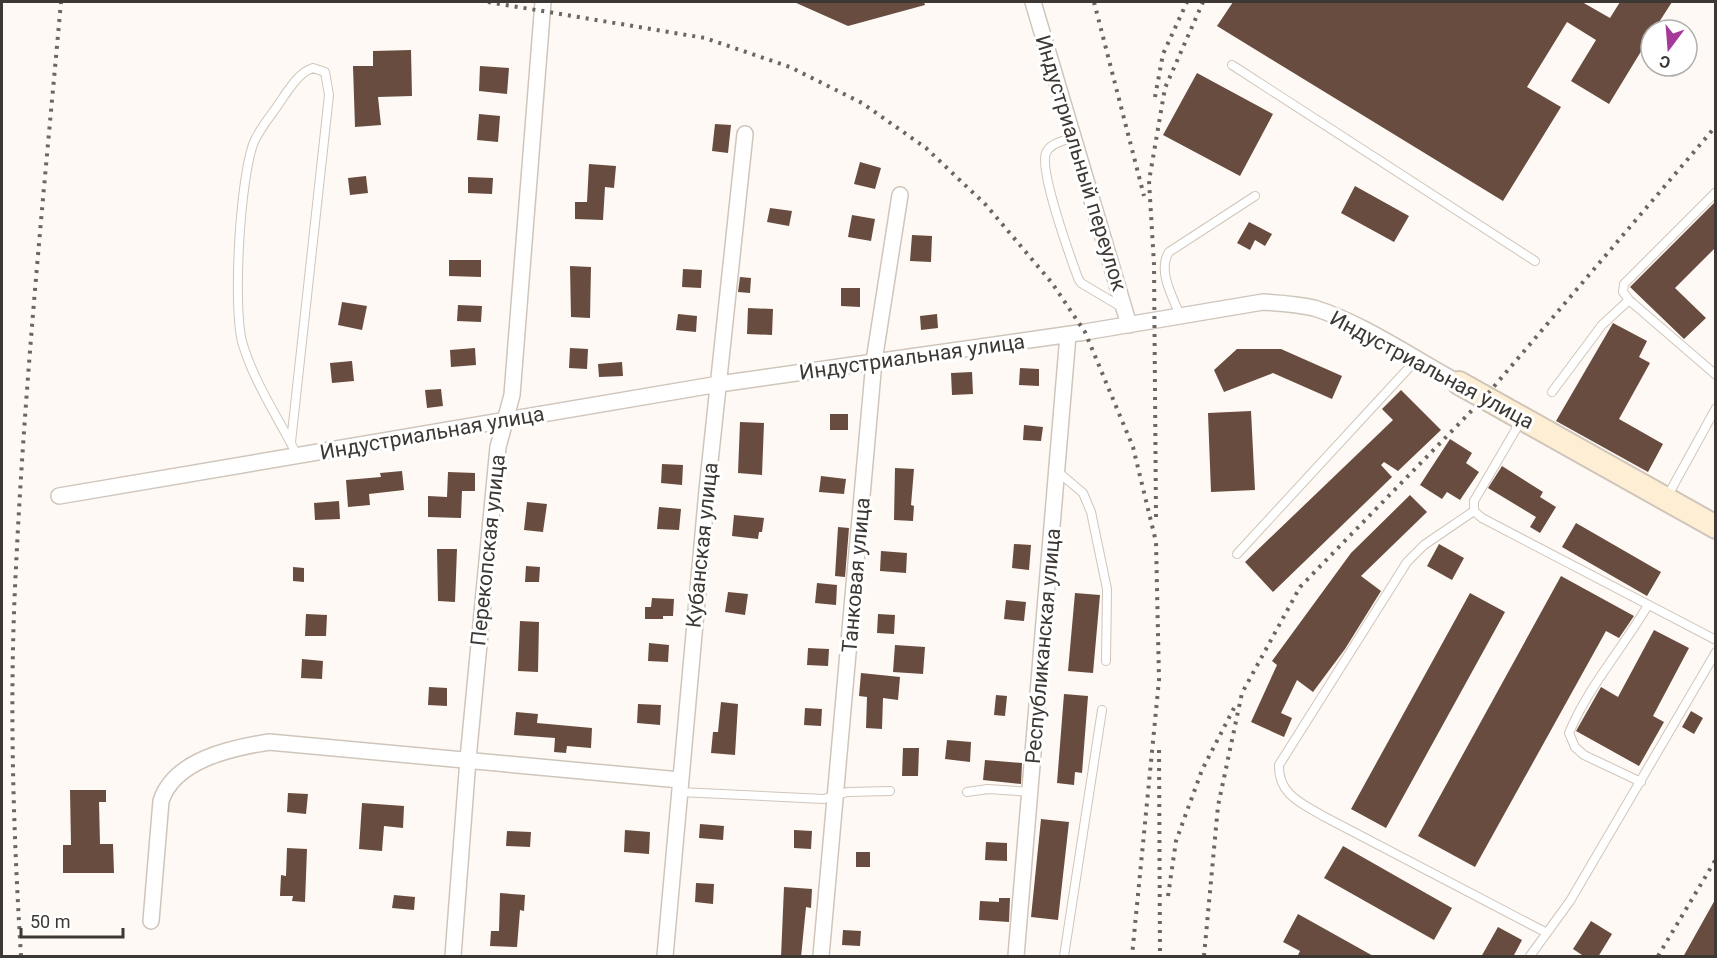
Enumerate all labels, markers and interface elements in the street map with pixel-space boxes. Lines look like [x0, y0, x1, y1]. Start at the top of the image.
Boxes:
north arrow [1639, 18, 1699, 78]
street label: Индустриальный переулок [1031, 32, 1132, 294]
text: С [1657, 51, 1673, 73]
street label: Индустриальная улица [1326, 306, 1538, 434]
street label: Индустриальная улица [798, 329, 1026, 385]
street label: Индустриальная улица [318, 401, 546, 465]
street label: Перекопская улица [466, 453, 510, 647]
street label: Кубанская улица [681, 461, 723, 629]
street label: Танковая улица [837, 496, 875, 654]
street label: Республиканская улица [1021, 527, 1065, 765]
scale bar [21, 901, 123, 939]
text: 50 m [30, 911, 70, 932]

